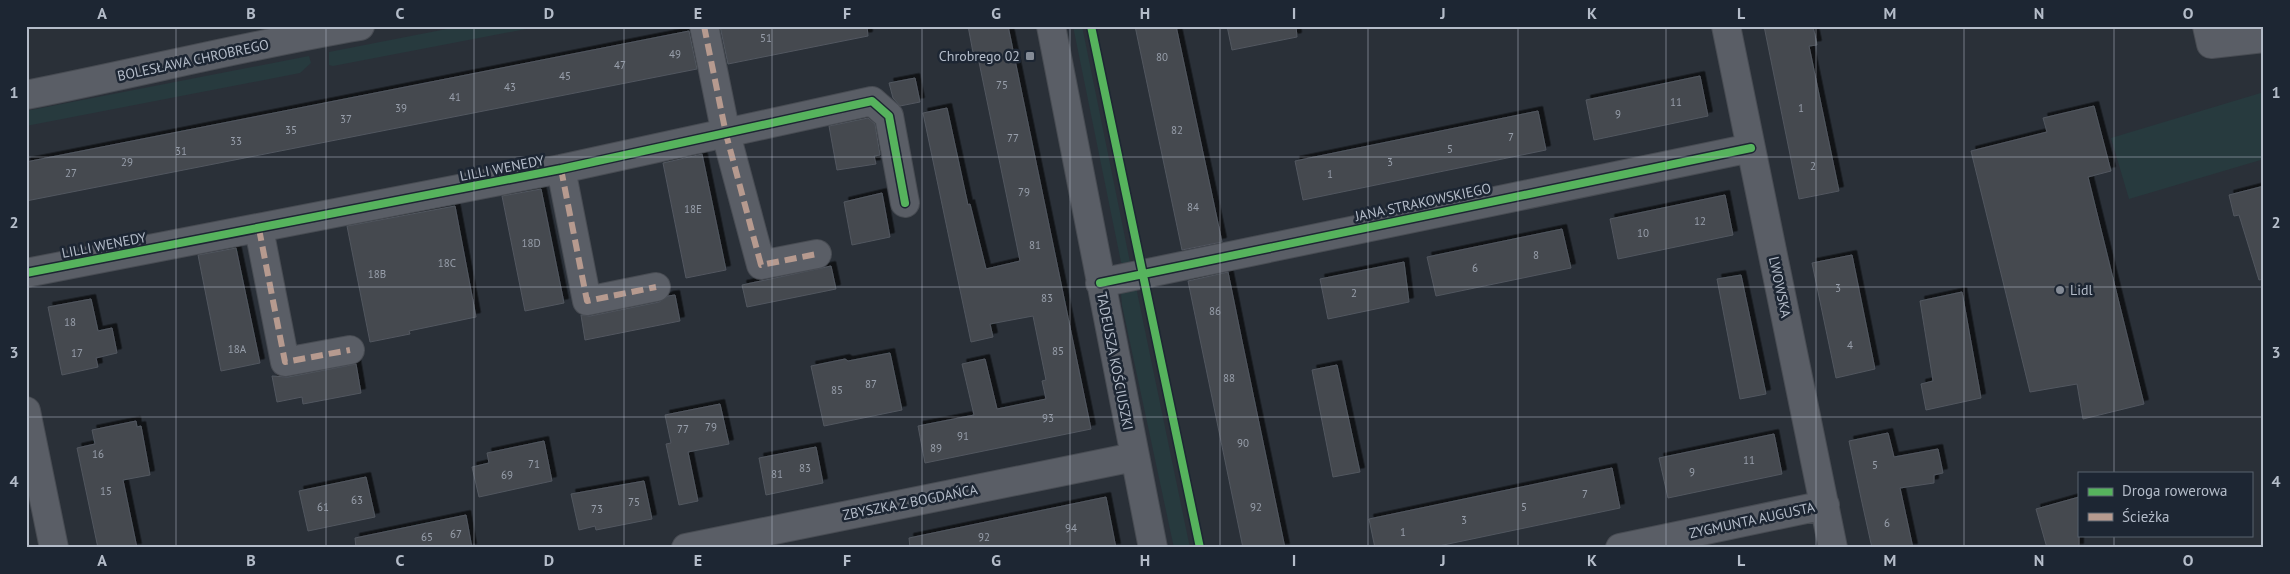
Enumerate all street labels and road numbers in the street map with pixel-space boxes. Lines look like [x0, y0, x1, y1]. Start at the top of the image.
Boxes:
street label: BOLESŁAWA CHROBREGO [116, 35, 270, 85]
street label: LILLI WENEDY [458, 151, 546, 185]
street label: JANA STRAKOWSKIEGO [1352, 179, 1493, 225]
street label: LILLI WENEDY [60, 228, 148, 262]
street label: LWOWSKA [1765, 255, 1795, 320]
street label: TADEUSZA KOŚCIUSZKI [1093, 290, 1137, 432]
street label: ZBYSZKA Z BOGDAŃCA [841, 480, 980, 524]
street label: ZYGMUNTA AUGUSTA [1688, 498, 1817, 542]

